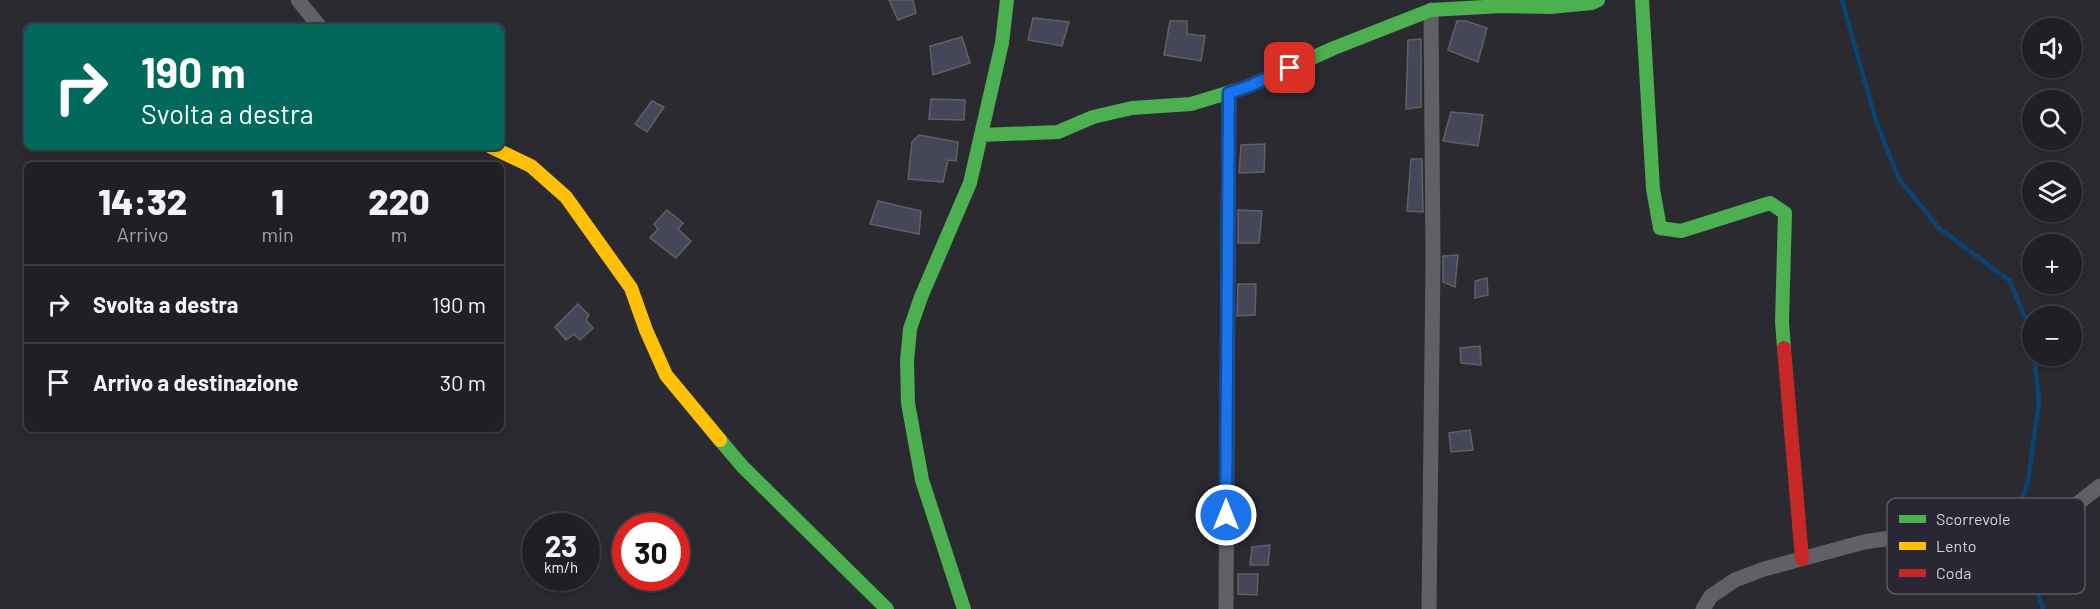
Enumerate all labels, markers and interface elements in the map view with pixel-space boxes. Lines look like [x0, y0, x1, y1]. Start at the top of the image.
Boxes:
map controls [2022, 18, 2082, 366]
button: sound [2022, 18, 2082, 78]
pin [1264, 42, 1315, 93]
text: 190 m [141, 46, 246, 96]
icon: right [42, 48, 120, 126]
icon: arrive [1273, 51, 1306, 84]
button: search [2022, 90, 2082, 150]
text: Svolta a destra [141, 97, 314, 129]
button: layers [2022, 162, 2082, 222]
text: 14:32 [98, 179, 187, 222]
text: 1 [271, 179, 284, 222]
text: 220 [368, 179, 430, 222]
text: Arrivo [117, 222, 169, 246]
text: min [261, 222, 294, 246]
text: m [391, 222, 407, 246]
button: + [2022, 234, 2082, 294]
icon: right [42, 288, 75, 321]
text: Svolta a destra [93, 291, 238, 317]
text: 190 m [432, 291, 486, 317]
button: − [2022, 306, 2082, 366]
icon: arrive [42, 366, 75, 399]
text: Arrivo a destinazione [93, 369, 299, 395]
text: 30 m [440, 369, 486, 395]
position arrow [1194, 483, 1258, 547]
legend [1887, 498, 2085, 594]
text: Scorrevole [1936, 509, 2010, 528]
speed limit sign: 30 [612, 513, 690, 591]
text: 23 [545, 527, 577, 563]
text: Lento [1936, 536, 1977, 555]
text: km/h [544, 558, 578, 576]
text: Coda [1936, 563, 1971, 582]

